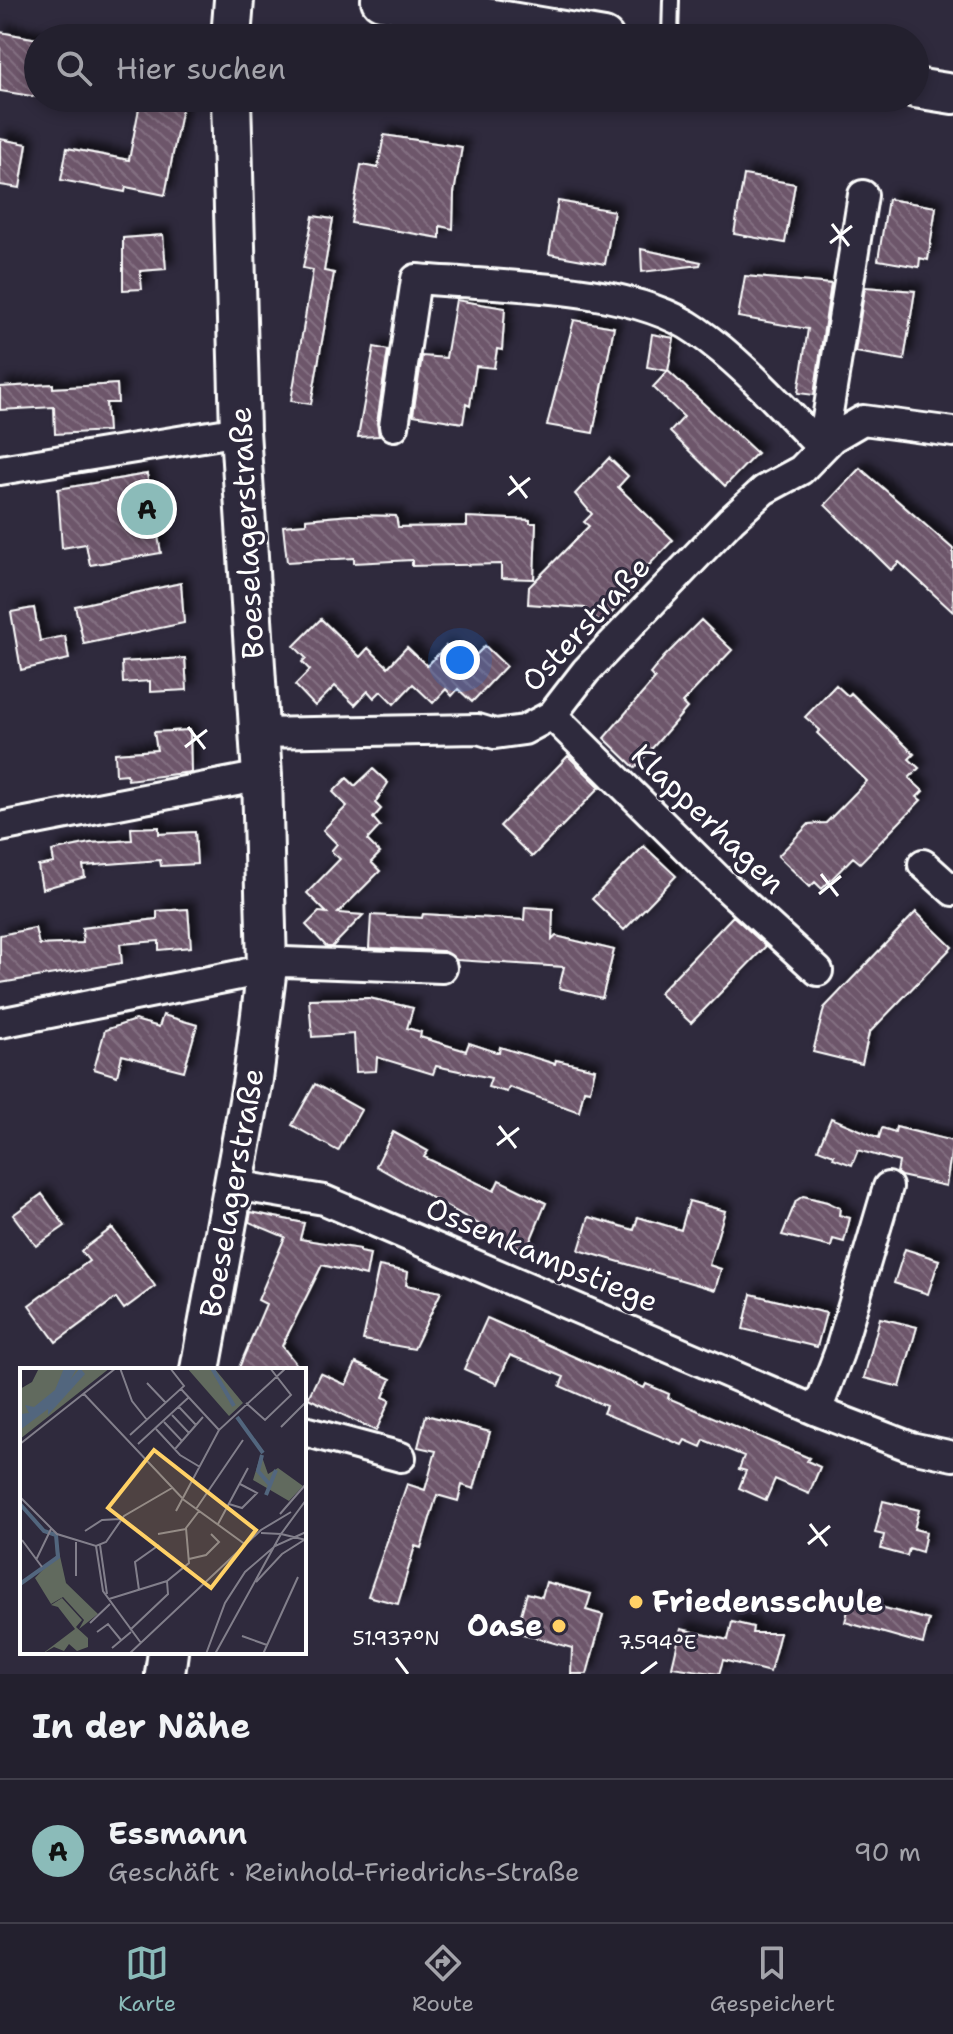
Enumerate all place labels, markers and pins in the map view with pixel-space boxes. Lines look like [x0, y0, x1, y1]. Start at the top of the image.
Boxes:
pin: A [121, 479, 173, 539]
place label: Friedensschule [652, 1581, 884, 1622]
marker: Friedensschule [627, 1593, 645, 1611]
place label: Oase [467, 1605, 543, 1646]
marker: Oase [550, 1617, 568, 1635]

